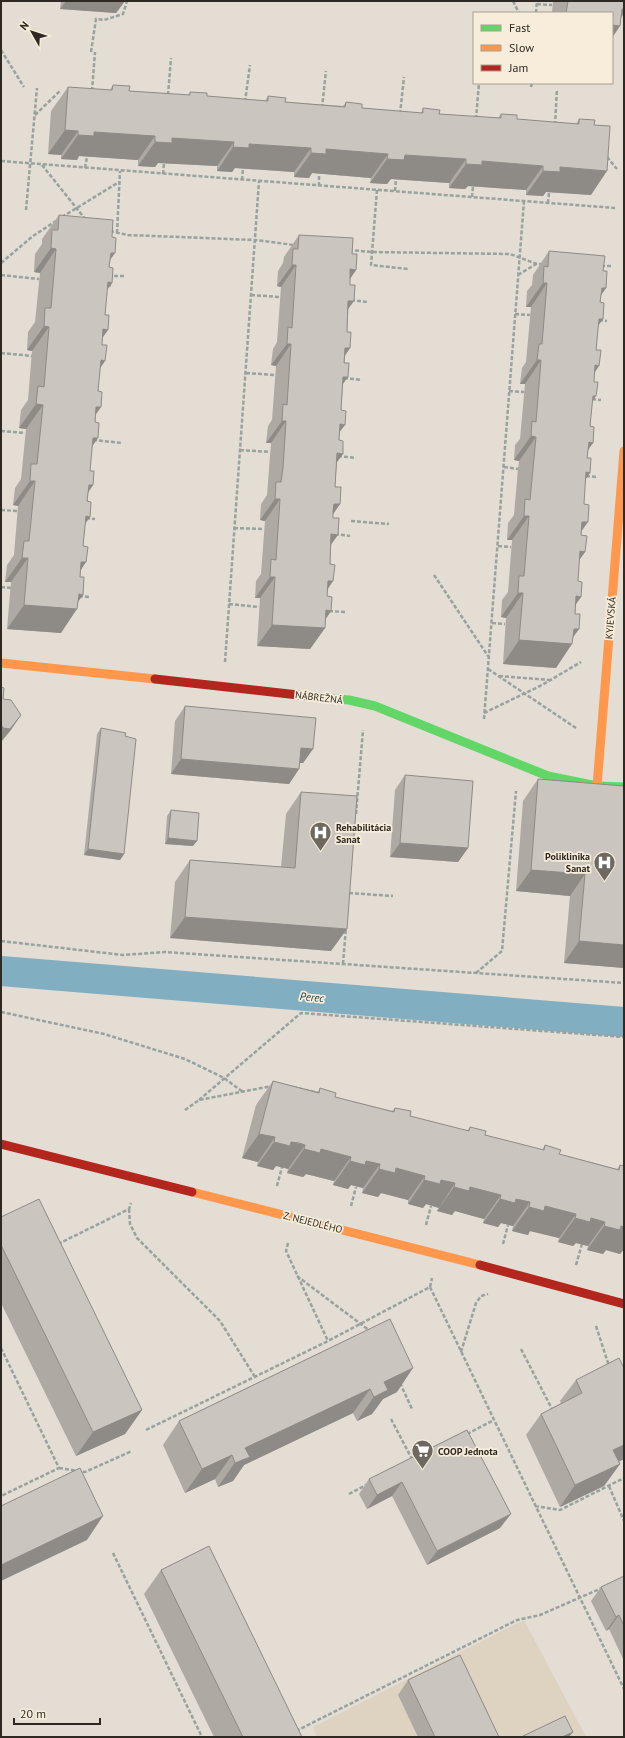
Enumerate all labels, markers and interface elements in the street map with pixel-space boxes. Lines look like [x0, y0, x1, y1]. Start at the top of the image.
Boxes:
north arrow [12, 12, 52, 52]
legend [473, 12, 613, 84]
text: N [17, 18, 32, 33]
text: Fast [509, 20, 530, 35]
text: Slow [509, 40, 534, 55]
text: Jam [508, 60, 528, 75]
street label: KYJEVSKÁ [602, 596, 619, 640]
street label: NÁBREŽNÁ [294, 688, 344, 707]
hospital icon: Rehabilitácia Sanat [307, 820, 333, 853]
place label: Rehabilitácia Sanat [336, 821, 391, 846]
hospital icon: Poliklinika Sanat [592, 849, 618, 882]
place label: Poliklinika Sanat [545, 850, 590, 875]
water label: Perec [299, 989, 325, 1005]
street label: Z. NEJEDLÉHO [282, 1209, 344, 1236]
supermarket icon: COOP Jednota [410, 1438, 436, 1471]
place label: COOP Jednota [438, 1445, 498, 1458]
scale bar [14, 1700, 100, 1726]
text: 20 m [20, 1706, 46, 1721]

